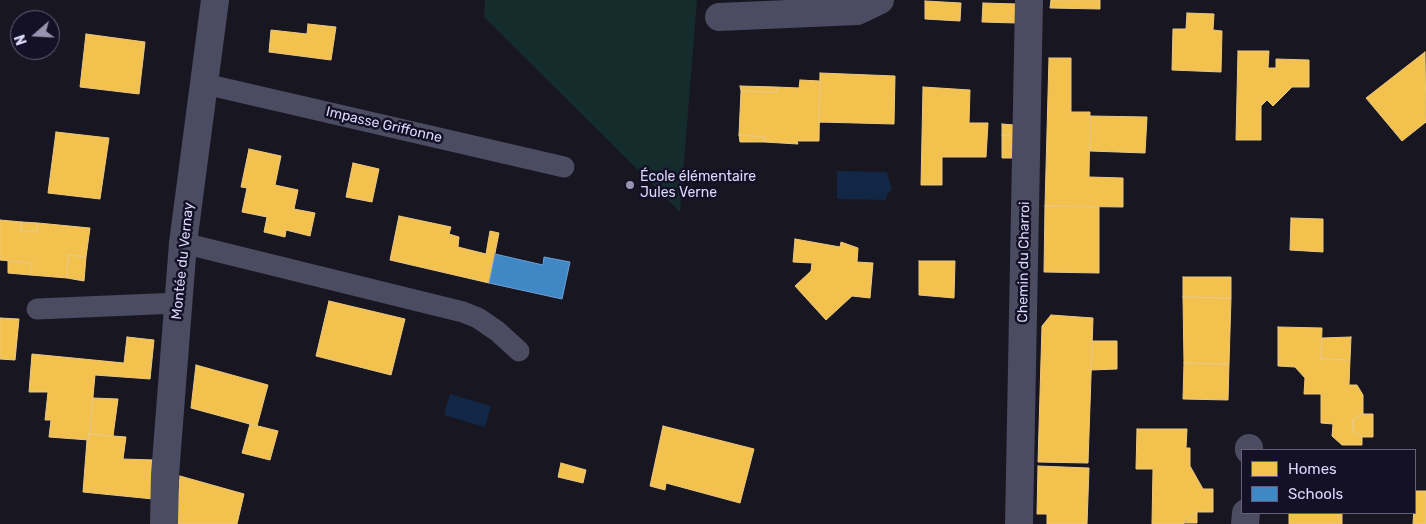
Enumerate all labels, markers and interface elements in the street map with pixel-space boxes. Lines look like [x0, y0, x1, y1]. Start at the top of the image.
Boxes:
north arrow [10, 10, 60, 60]
text: N [12, 32, 31, 47]
street label: Impasse Griffonne [324, 103, 444, 147]
place label: École élémentaire Jules Verne [640, 169, 756, 202]
marker: École élémentaire Jules Verne [624, 179, 636, 191]
street label: Chemin du Charroi [1015, 201, 1033, 323]
street label: Montée du Vernay [168, 202, 198, 320]
legend [1241, 449, 1416, 514]
text: Homes [1288, 460, 1337, 478]
text: Schools [1288, 485, 1343, 503]

